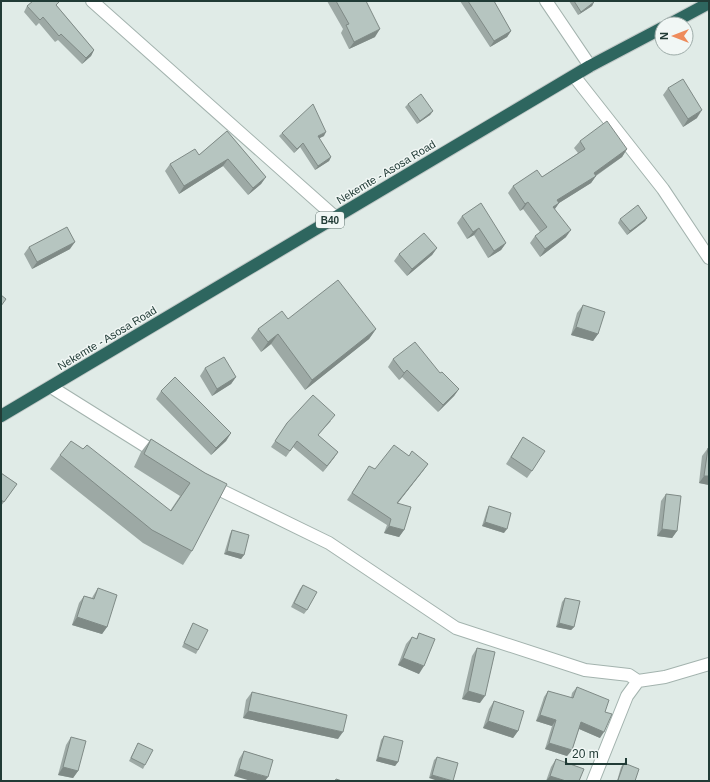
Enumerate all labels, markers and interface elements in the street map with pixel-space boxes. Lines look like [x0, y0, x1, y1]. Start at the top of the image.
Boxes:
north arrow [654, 16, 694, 56]
text: N [658, 32, 670, 40]
street label: Nekemte - Asosa Road [334, 138, 438, 206]
road number: B40 [316, 212, 344, 228]
street label: Nekemte - Asosa Road [55, 304, 159, 372]
scale bar [566, 740, 626, 766]
text: 20 m [572, 747, 599, 761]

